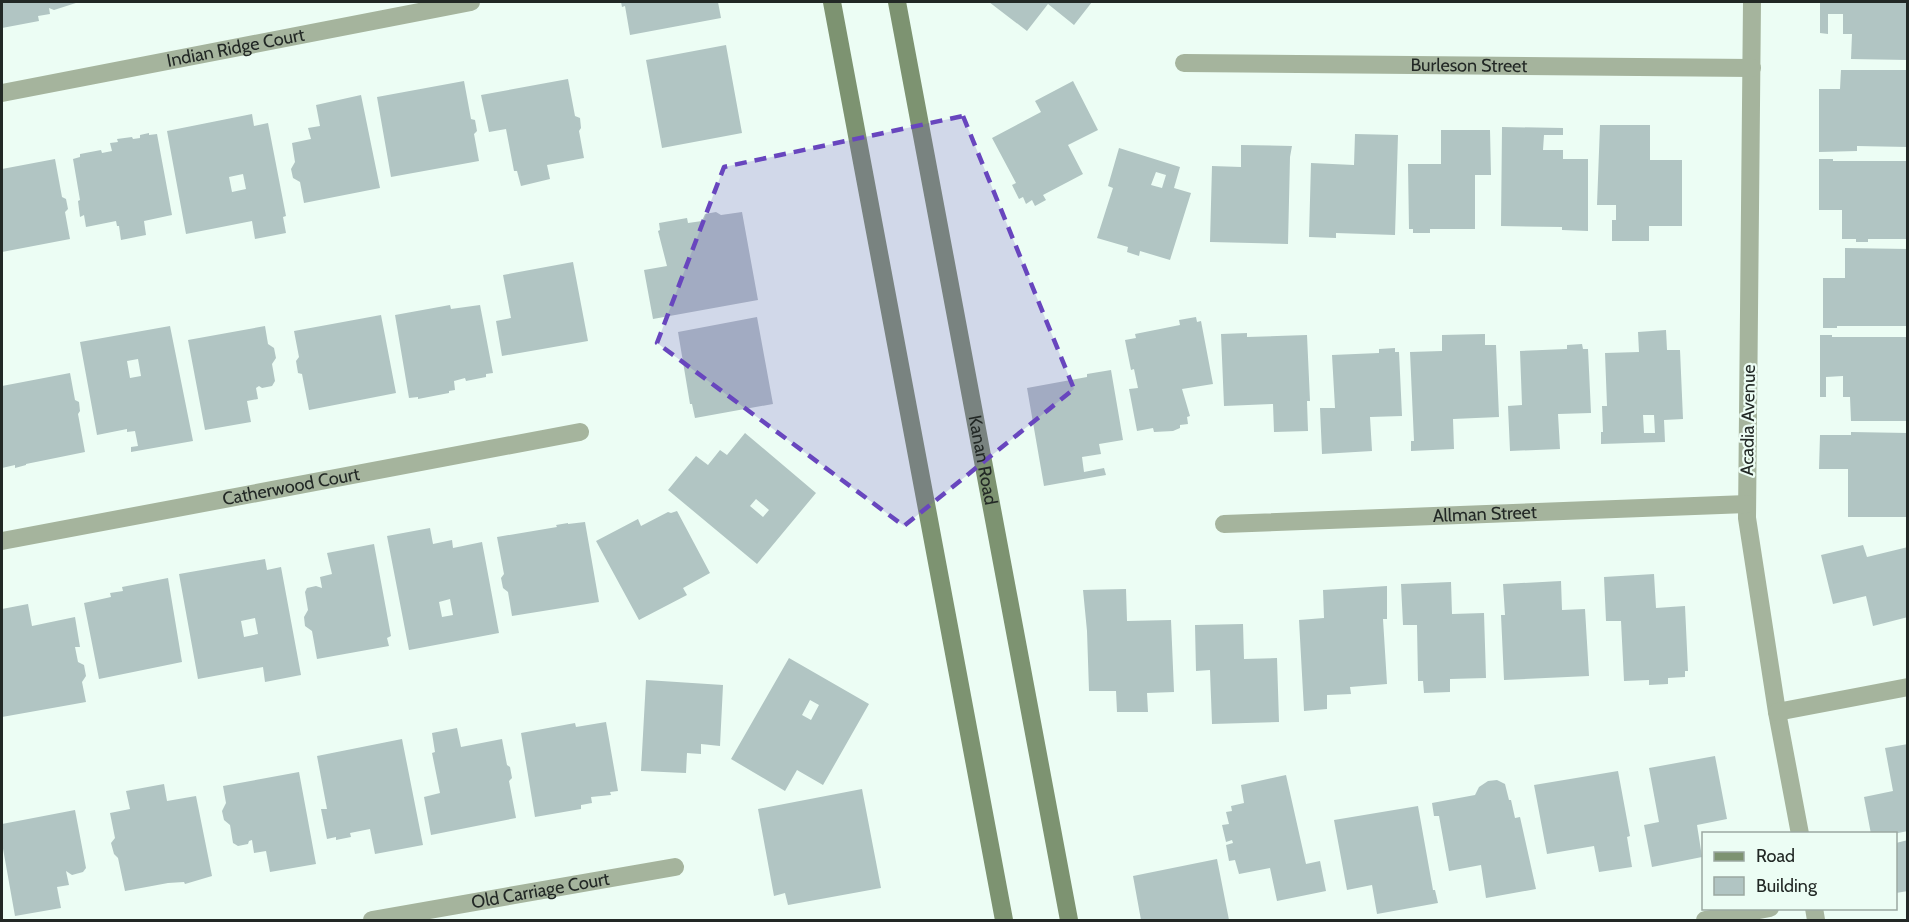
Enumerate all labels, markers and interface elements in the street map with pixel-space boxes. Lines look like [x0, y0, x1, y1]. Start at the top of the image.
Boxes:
street label: Indian Ridge Court [165, 24, 306, 72]
street label: Burleson Street [1410, 54, 1528, 77]
street label: Acadia Avenue [1736, 364, 1760, 476]
street label: Kanan Road [964, 413, 1002, 507]
street label: Catherwood Court [221, 463, 361, 510]
street label: Allman Street [1432, 501, 1537, 527]
legend [1702, 832, 1897, 910]
text: Road [1756, 845, 1795, 867]
street label: Old Carriage Court [470, 868, 611, 913]
text: Building [1756, 875, 1818, 897]

